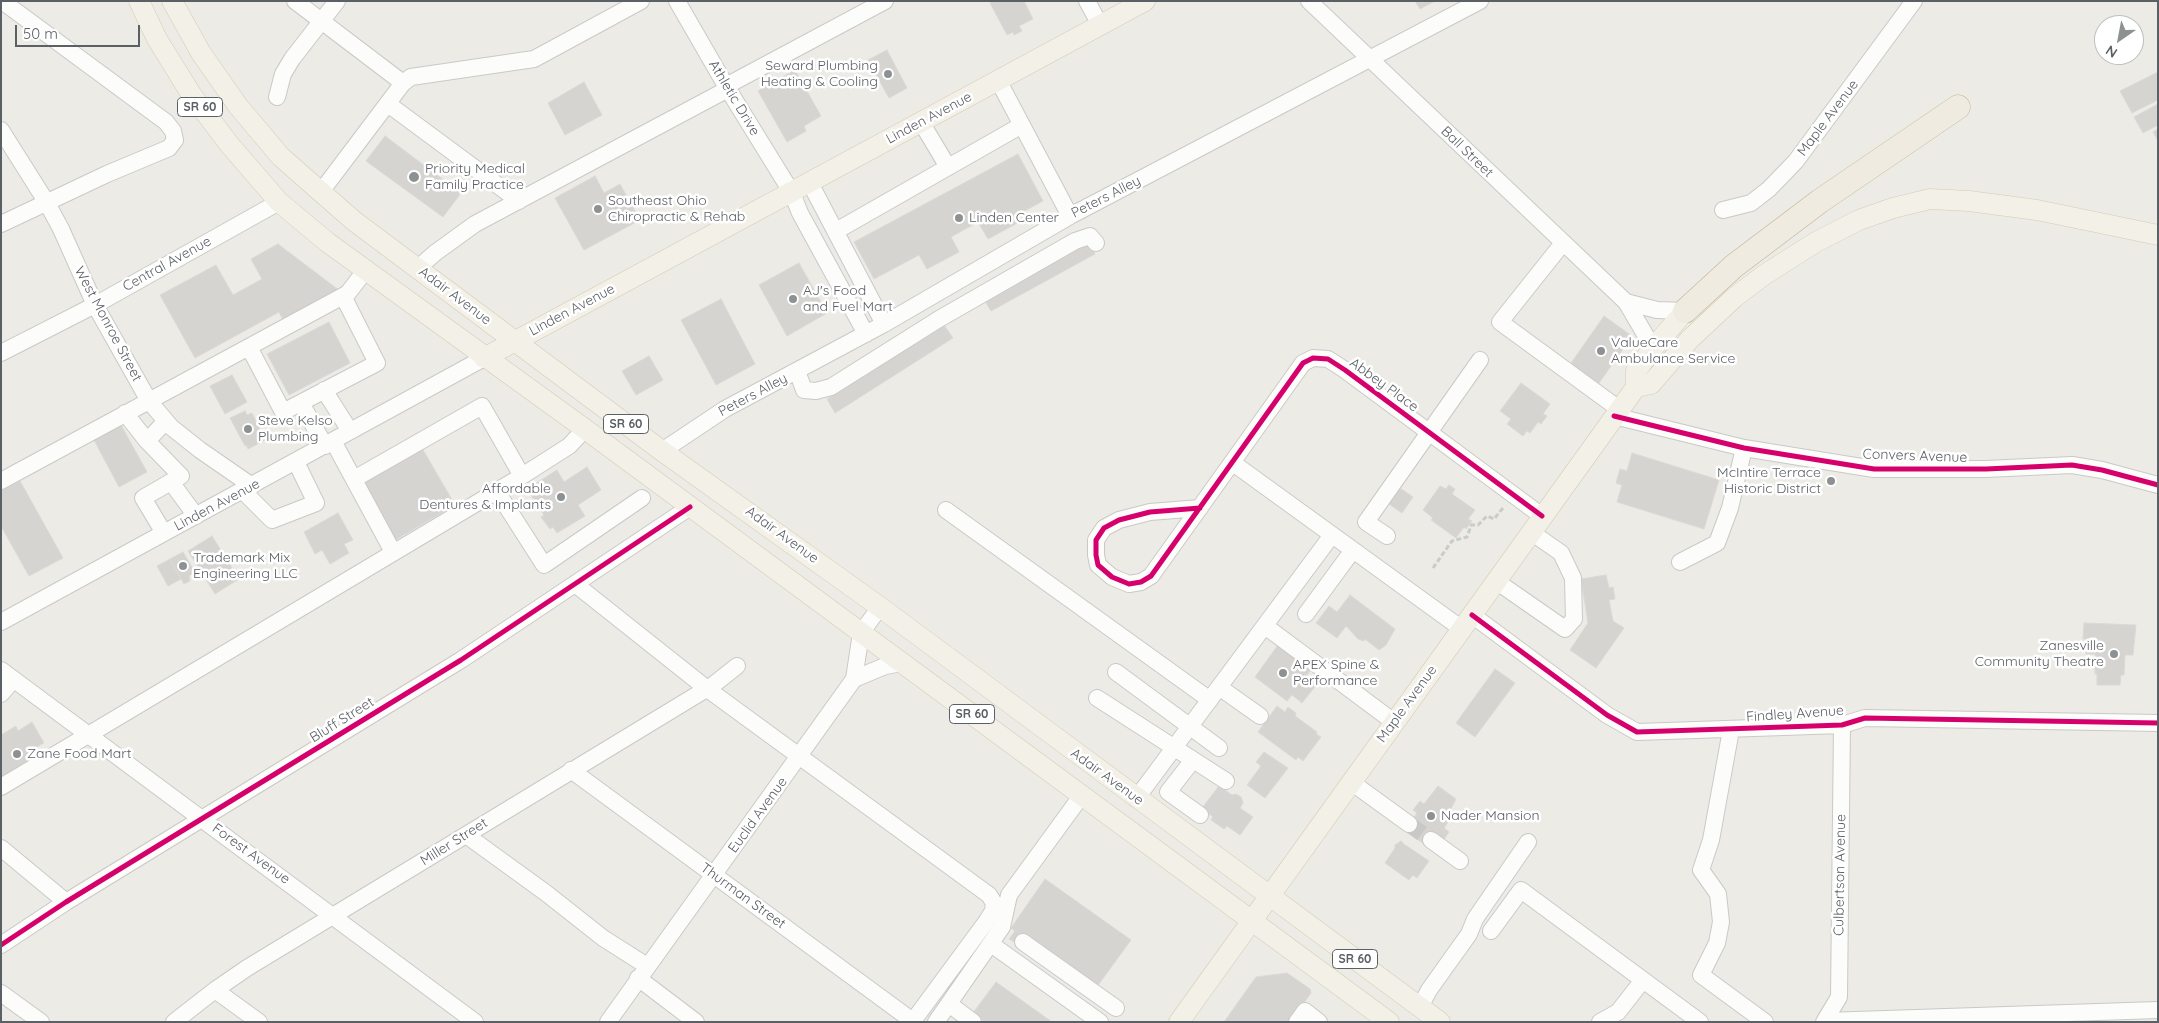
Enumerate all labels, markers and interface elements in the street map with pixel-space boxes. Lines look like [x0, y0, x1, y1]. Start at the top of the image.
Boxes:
scale bar [18, 15, 142, 47]
north arrow [2094, 15, 2144, 65]
text: 50 m [23, 24, 58, 43]
text: N [2102, 41, 2121, 62]
street label: Athletic Drive [705, 57, 763, 139]
place label: Seward Plumbing Heating & Cooling [761, 58, 878, 90]
marker: Seward Plumbing Heating & Cooling [882, 68, 894, 80]
street label: Maple Avenue [1794, 77, 1862, 159]
street label: Linden Avenue [883, 88, 975, 148]
road number: SR 60 [178, 98, 222, 116]
street label: Ball Street [1437, 123, 1497, 181]
place label: Priority Medical Family Practice [425, 161, 525, 193]
marker: Priority Medical Family Practice [407, 170, 421, 184]
street label: Peters Alley [1068, 172, 1144, 222]
place label: Southeast Ohio Chiropractic & Rehab [608, 193, 745, 226]
marker: Southeast Ohio Chiropractic & Rehab [592, 203, 604, 215]
place label: Linden Center [969, 210, 1059, 226]
marker: Linden Center [953, 212, 965, 224]
street label: Central Avenue [120, 233, 214, 295]
street label: Adair Avenue [416, 263, 494, 329]
street label: West Monroe Street [71, 264, 145, 384]
street label: Linden Avenue [526, 280, 618, 340]
place label: AJ's Food and Fuel Mart [803, 283, 893, 316]
marker: AJ's Food and Fuel Mart [787, 293, 799, 305]
place label: ValueCare Ambulance Service [1611, 335, 1735, 368]
marker: ValueCare Ambulance Service [1595, 345, 1607, 357]
street label: Abbey Place [1346, 354, 1422, 416]
street label: Peters Alley [716, 370, 790, 420]
place label: Steve Kelso Plumbing [258, 413, 333, 446]
road number: SR 60 [604, 414, 648, 434]
marker: Steve Kelso Plumbing [242, 423, 254, 435]
street label: Convers Avenue [1862, 446, 1968, 466]
place label: McIntire Terrace Historic District [1717, 465, 1821, 498]
street label: Linden Avenue [171, 475, 263, 535]
marker: McIntire Terrace Historic District [1825, 475, 1837, 487]
place label: Affordable Dentures & Implants [419, 481, 551, 514]
marker: Affordable Dentures & Implants [555, 491, 567, 503]
street label: Adair Avenue [742, 503, 822, 567]
place label: Trademark Mix Engineering LLC [193, 550, 298, 582]
marker: Trademark Mix Engineering LLC [177, 560, 189, 572]
place label: Zanesville Community Theatre [1975, 638, 2104, 670]
marker: Zanesville Community Theatre [2108, 648, 2120, 660]
place label: APEX Spine & Performance [1293, 657, 1379, 690]
street label: Maple Avenue [1373, 662, 1441, 746]
marker: APEX Spine & Performance [1277, 667, 1289, 679]
street label: Bluff Street [307, 694, 377, 746]
street label: Findley Avenue [1745, 702, 1845, 726]
road number: SR 60 [950, 704, 994, 724]
street label: Adair Avenue [1067, 745, 1147, 809]
place label: Zane Food Mart [27, 746, 131, 762]
marker: Zane Food Mart [11, 748, 23, 760]
street label: Euclid Avenue [725, 774, 791, 856]
place label: Nader Mansion [1441, 808, 1540, 824]
marker: Nader Mansion [1425, 810, 1437, 822]
street label: Culbertson Avenue [1831, 814, 1849, 936]
street label: Miller Street [417, 815, 491, 869]
street label: Forest Avenue [209, 820, 293, 888]
street label: Thurman Street [697, 859, 789, 933]
road number: SR 60 [1332, 950, 1378, 969]

